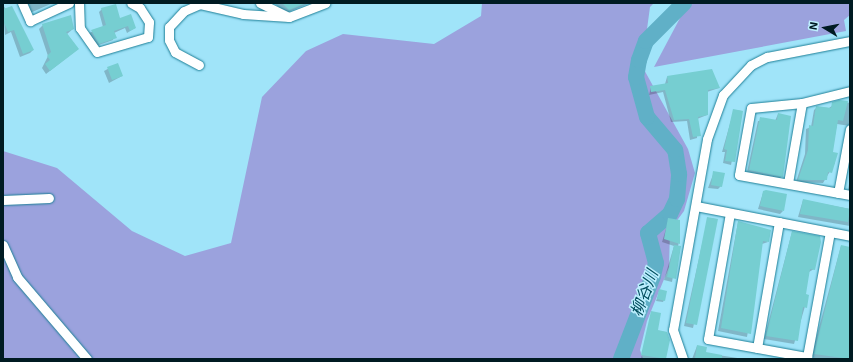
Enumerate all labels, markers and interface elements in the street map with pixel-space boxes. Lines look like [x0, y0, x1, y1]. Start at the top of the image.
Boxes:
north arrow [805, 8, 845, 48]
text: N [806, 21, 820, 31]
water label: 柳谷川 [626, 267, 662, 319]

